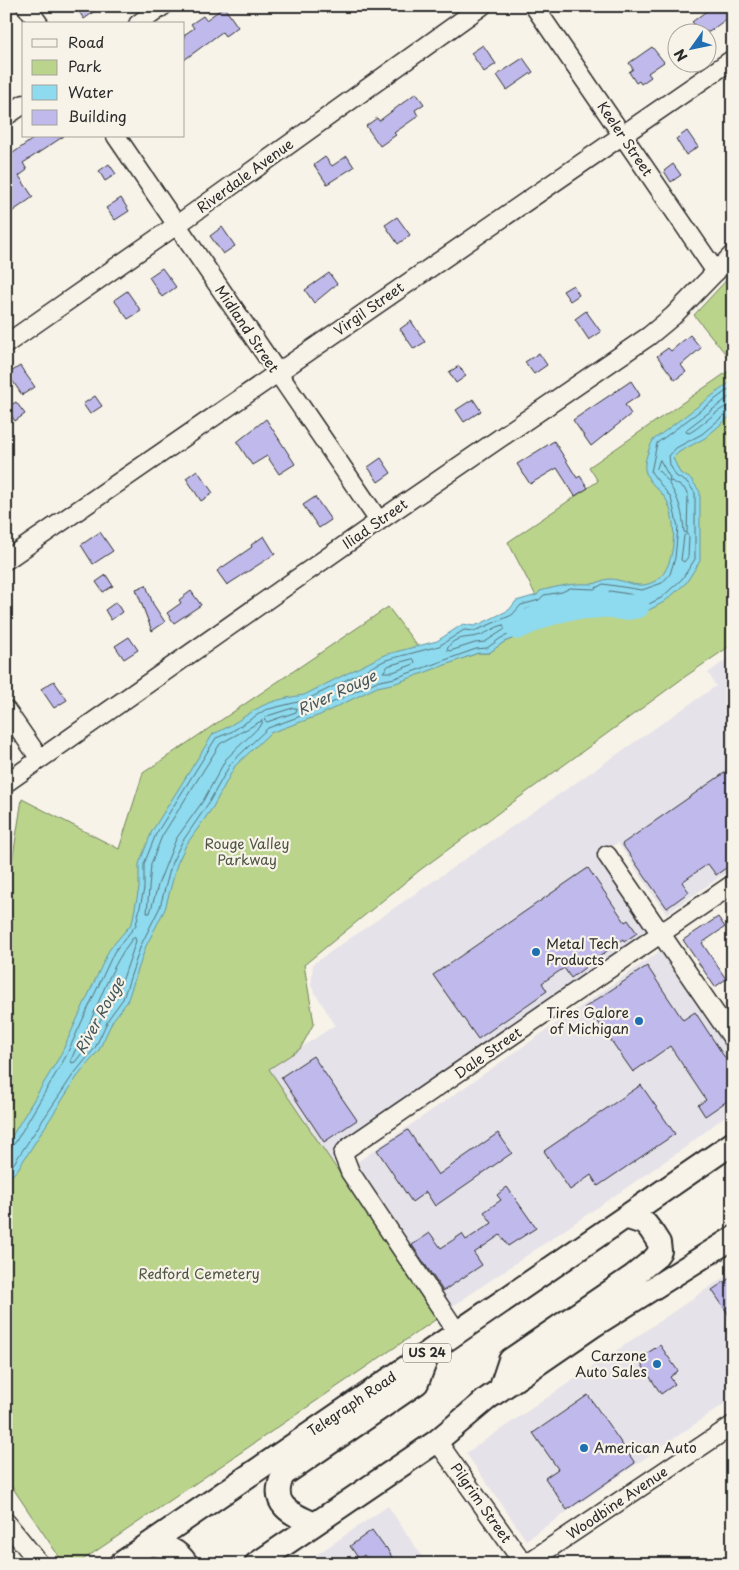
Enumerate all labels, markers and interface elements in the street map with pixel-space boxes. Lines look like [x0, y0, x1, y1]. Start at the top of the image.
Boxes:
legend [22, 22, 185, 138]
north arrow [666, 22, 716, 72]
text: Road [68, 30, 104, 53]
text: N [669, 45, 693, 66]
text: Park [68, 54, 102, 77]
text: Water [68, 80, 113, 103]
street label: Keeler Street [593, 97, 658, 181]
text: Building [68, 104, 127, 127]
street label: Riverdale Avenue [192, 133, 298, 218]
street label: Virgil Street [329, 276, 408, 341]
street label: Midland Street [210, 281, 285, 377]
street label: Iliad Street [338, 493, 412, 554]
water label: River Rouge [293, 663, 380, 720]
park label: Rouge Valley Parkway [204, 833, 290, 870]
place label: Metal Tech Products [546, 933, 619, 970]
marker: Metal Tech Products [530, 946, 542, 958]
water label: River Rouge [68, 972, 130, 1058]
place label: Tires Galore of Michigan [546, 1002, 629, 1039]
marker: Tires Galore of Michigan [633, 1015, 645, 1027]
street label: Dale Street [450, 1021, 526, 1084]
park label: Redford Cemetery [138, 1263, 260, 1284]
road number: US 24 [403, 1344, 451, 1362]
place label: Carzone Auto Sales [575, 1345, 647, 1382]
marker: Carzone Auto Sales [651, 1358, 663, 1370]
street label: Telegraph Road [303, 1366, 400, 1441]
place label: American Auto [594, 1437, 697, 1458]
marker: American Auto [578, 1442, 590, 1454]
street label: Pilgrim Street [446, 1458, 517, 1547]
street label: Woodbine Avenue [562, 1461, 671, 1544]

